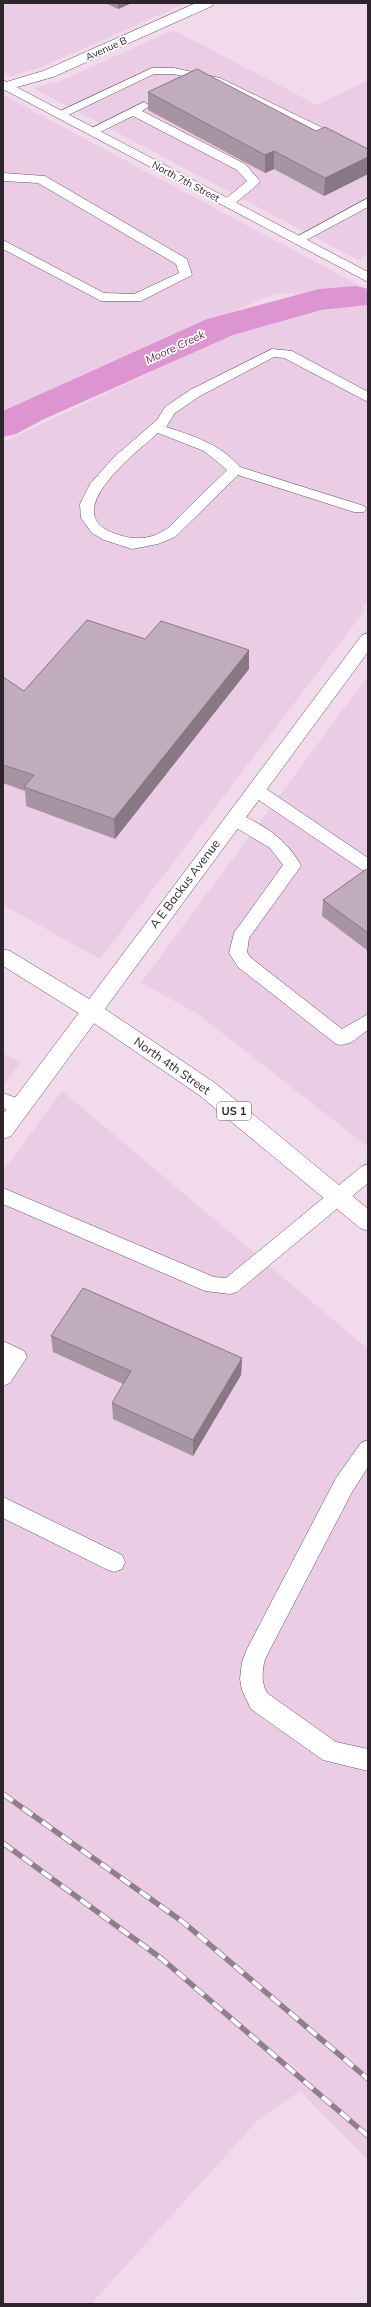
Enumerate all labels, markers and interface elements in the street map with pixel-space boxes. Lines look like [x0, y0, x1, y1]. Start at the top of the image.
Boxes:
street label: Avenue B [83, 33, 129, 63]
street label: North 7th Street [150, 158, 222, 205]
water label: Moore Creek [143, 327, 207, 367]
street label: A E Backus Avenue [146, 836, 223, 931]
street label: North 4th Street [131, 1034, 213, 1097]
road number: US 1 [217, 1102, 251, 1120]

